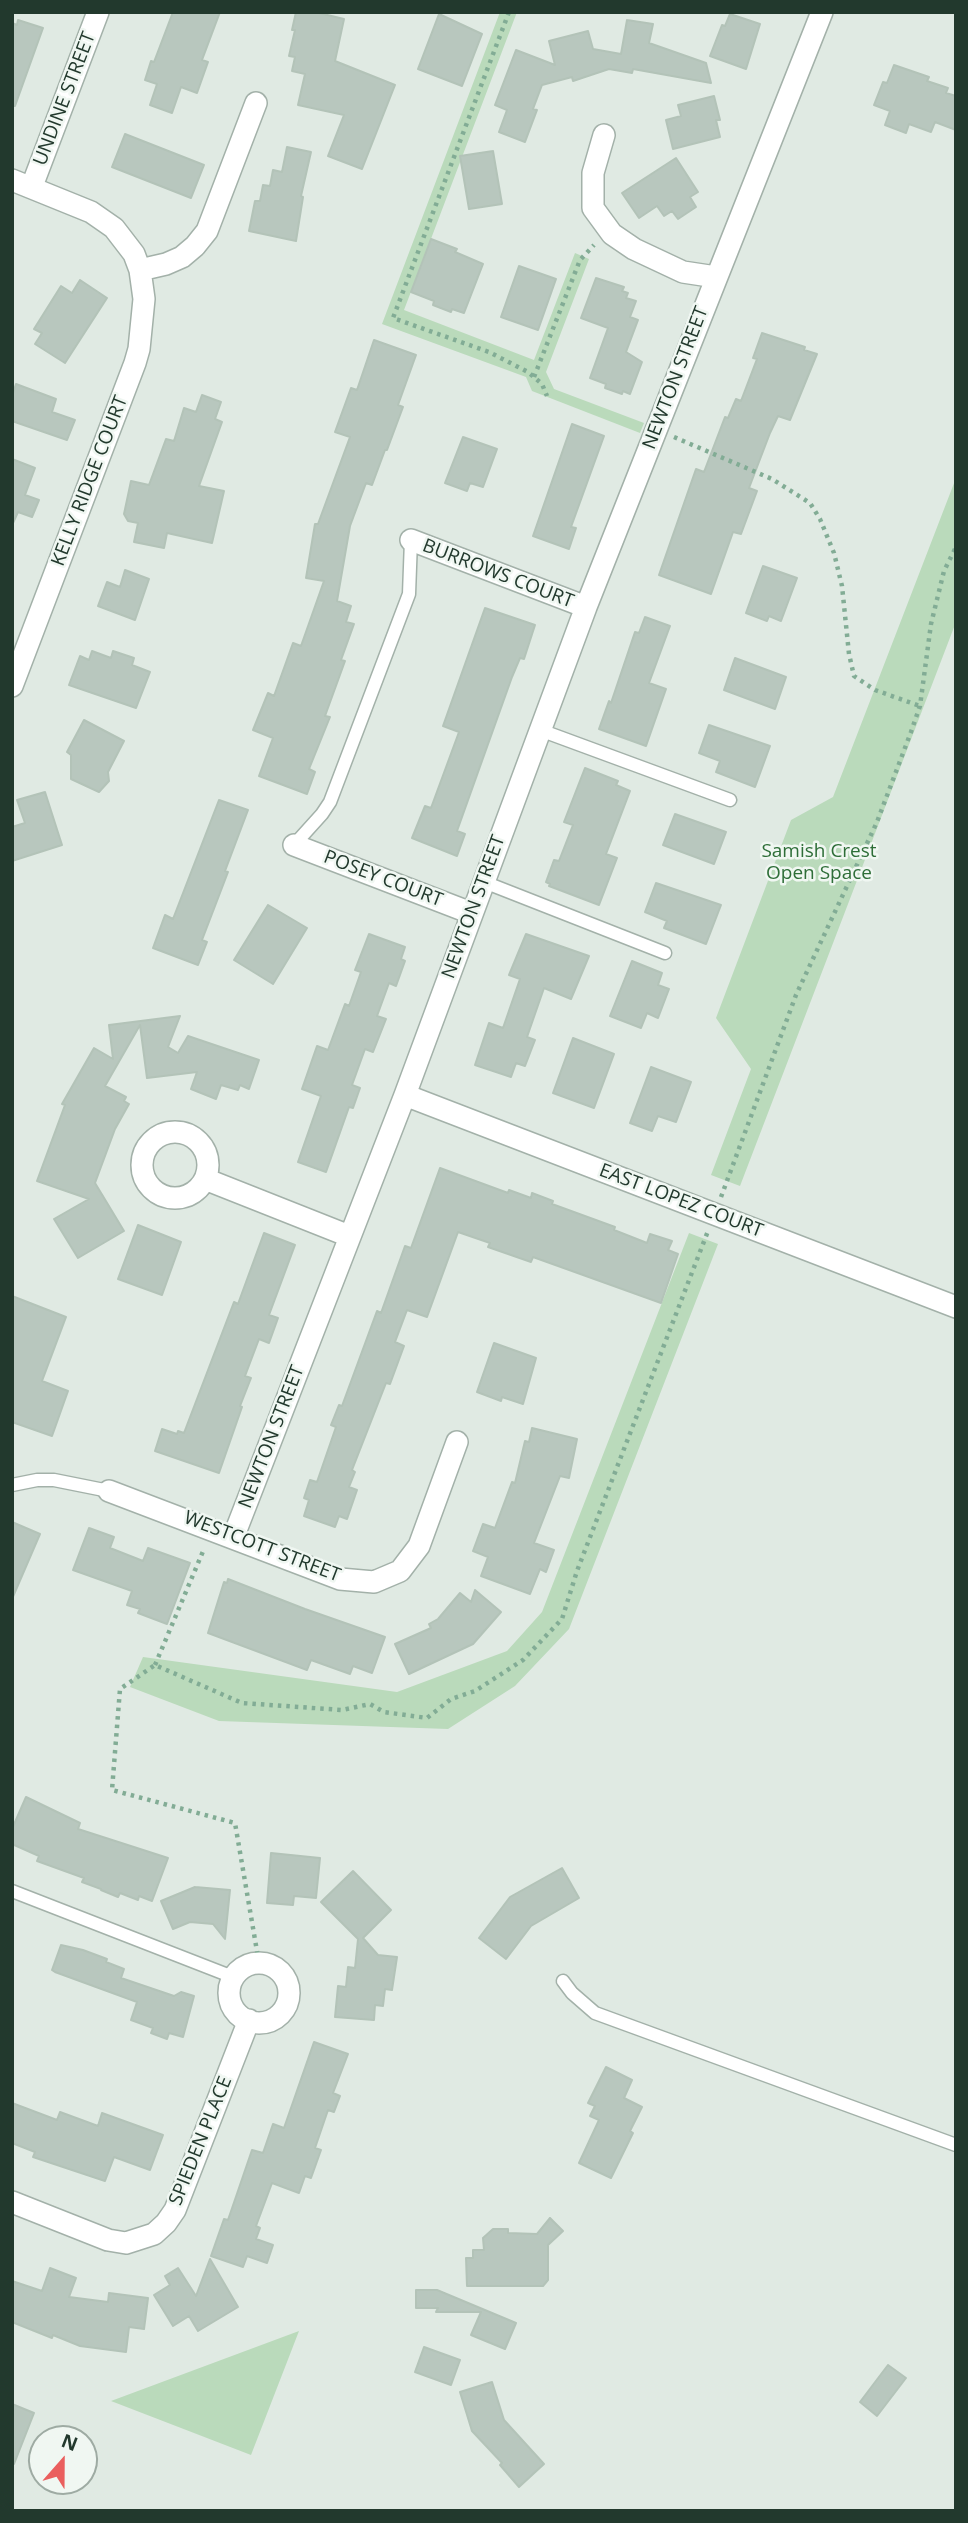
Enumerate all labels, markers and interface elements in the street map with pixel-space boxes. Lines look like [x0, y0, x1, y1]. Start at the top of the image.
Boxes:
street label: UNDINE STREET [29, 29, 101, 169]
street label: NEWTON STREET [638, 303, 714, 453]
street label: KELLY RIDGE COURT [47, 393, 133, 569]
street label: BURROWS COURT [419, 535, 577, 613]
street label: NEWTON STREET [437, 832, 511, 982]
park label: Samish Crest Open Space [761, 841, 877, 885]
street label: POSEY COURT [320, 846, 446, 912]
street label: EAST LOPEZ COURT [596, 1159, 766, 1243]
street label: NEWTON STREET [234, 1362, 310, 1512]
street label: WESTCOTT STREET [181, 1507, 343, 1587]
street label: SPIEDEN PLACE [165, 2073, 237, 2209]
north arrow [28, 2425, 98, 2495]
text: N [58, 2427, 82, 2457]

